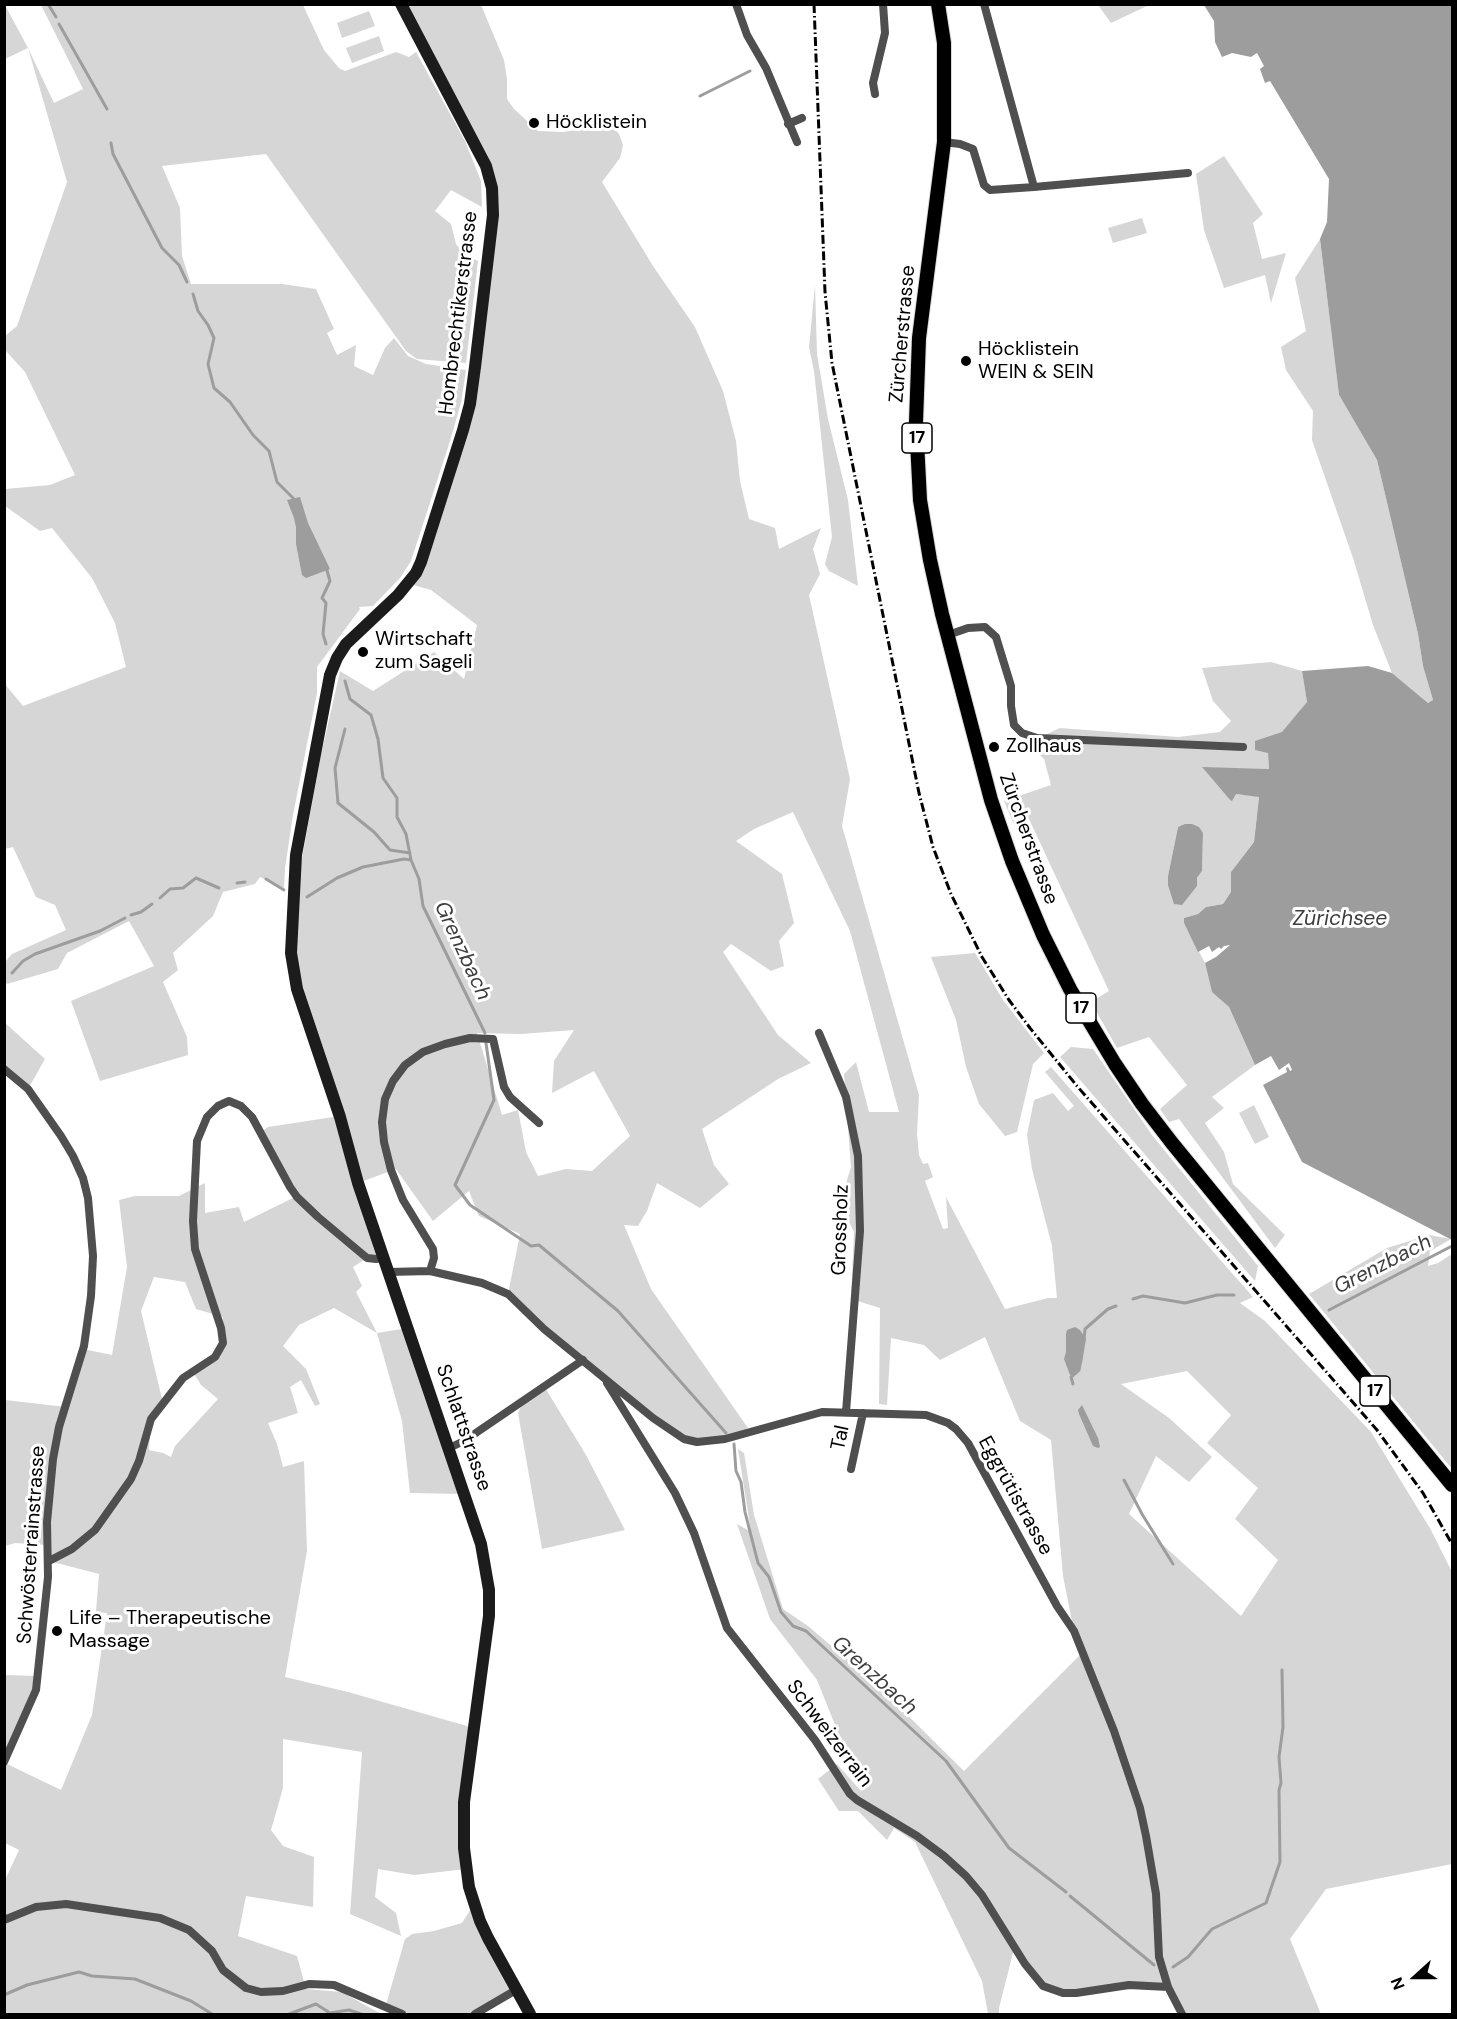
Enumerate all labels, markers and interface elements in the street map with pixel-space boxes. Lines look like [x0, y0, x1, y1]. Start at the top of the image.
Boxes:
place label: Höcklistein [546, 111, 647, 135]
marker: Höcklistein [527, 116, 541, 130]
street label: Hombrechtikerstrasse [435, 210, 483, 416]
street label: Zürcherstrasse [885, 264, 921, 404]
place label: Höcklistein WEIN & SEIN [978, 338, 1094, 385]
marker: Höcklistein WEIN & SEIN [959, 354, 973, 368]
road number: 17 [902, 423, 932, 453]
place label: Wirtschaft zum Sageli [375, 628, 473, 675]
marker: Wirtschaft zum Sageli [356, 645, 370, 659]
place label: Zollhaus [1006, 735, 1081, 759]
marker: Zollhaus [987, 740, 1001, 754]
street label: Zürcherstrasse [993, 770, 1063, 908]
water label: Grenzbach [428, 898, 496, 1004]
water label: Zürichsee [1293, 906, 1387, 932]
road number: 17 [1066, 993, 1096, 1023]
street label: Grossholz [827, 1184, 855, 1276]
water label: Grenzbach [1330, 1230, 1436, 1300]
street label: Schlattstrasse [430, 1361, 496, 1495]
road number: 17 [1360, 1376, 1390, 1406]
street label: Tal [827, 1423, 855, 1453]
street label: Eggrütistrasse [972, 1432, 1058, 1560]
street label: Schwösterrainstrasse [13, 1445, 51, 1645]
place label: Life – Therapeutische Massage [69, 1607, 271, 1654]
marker: Life – Therapeutische Massage [50, 1624, 64, 1638]
water label: Grenzbach [826, 1631, 922, 1721]
street label: Schweizerrain [781, 1676, 877, 1792]
north arrow [1385, 1947, 1445, 2007]
text: N [1386, 1974, 1410, 1993]

